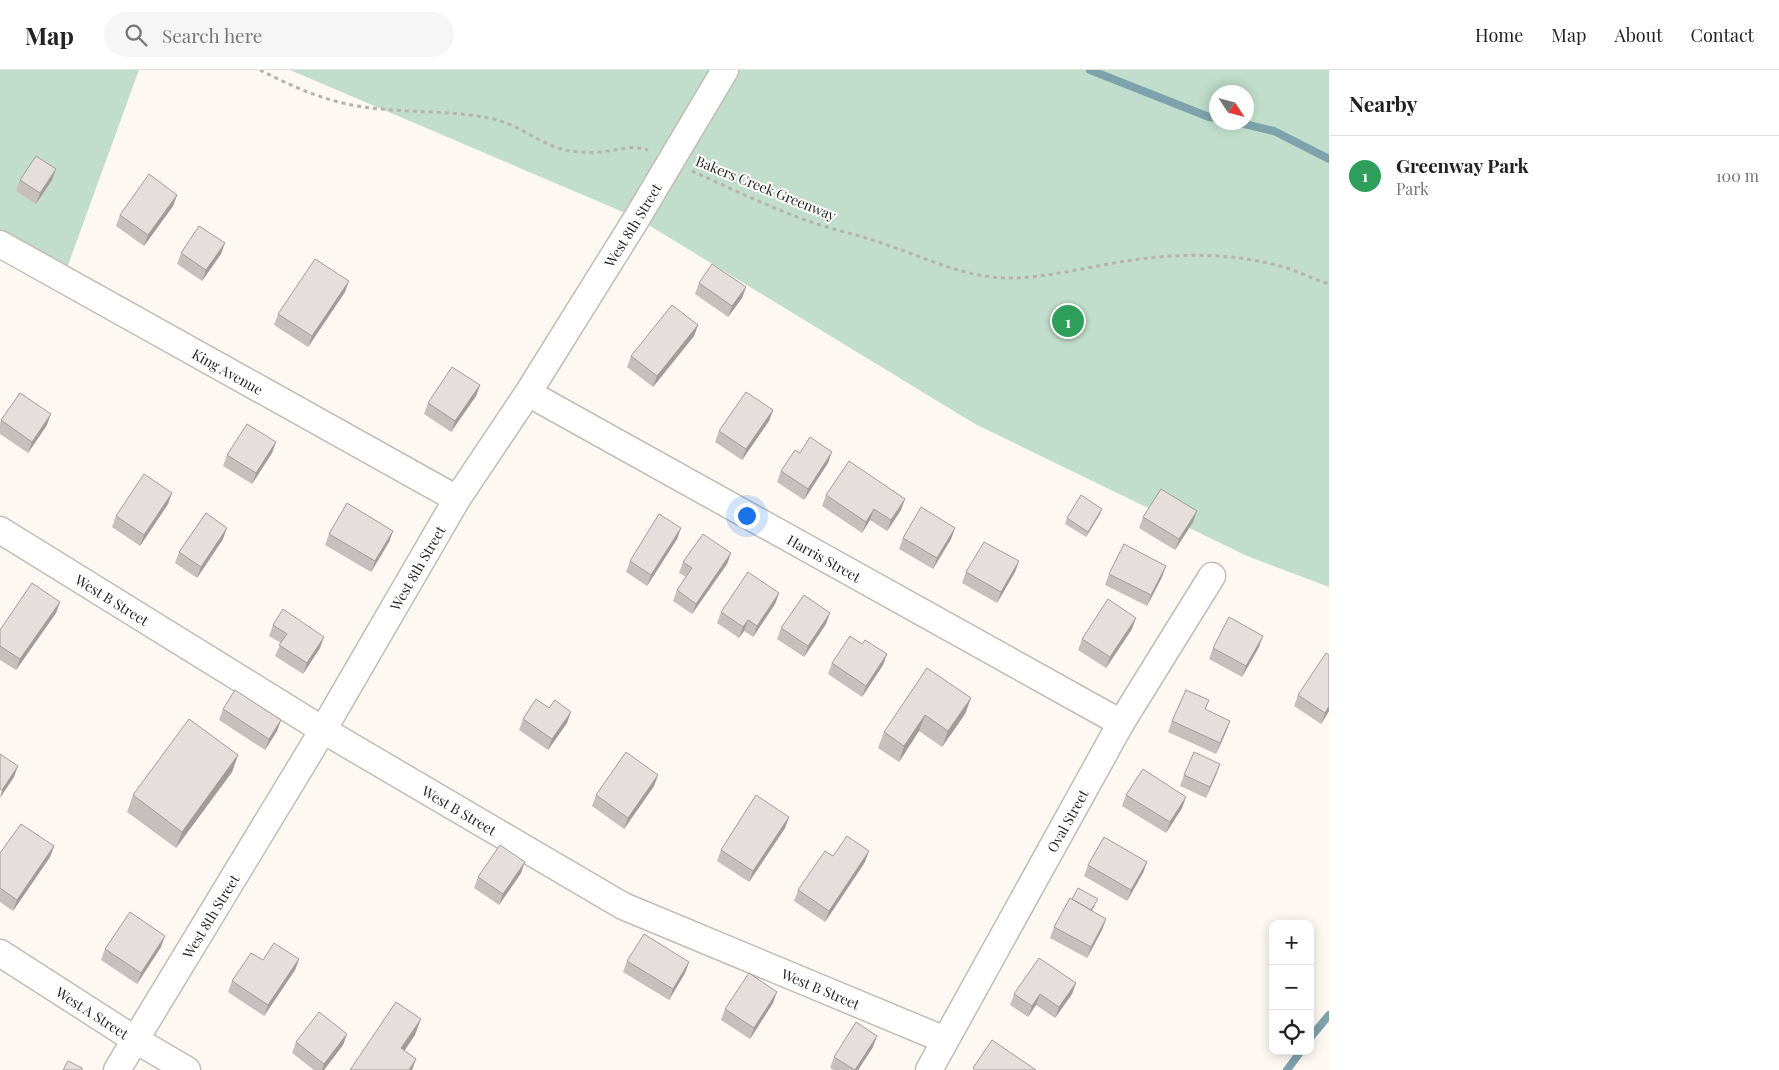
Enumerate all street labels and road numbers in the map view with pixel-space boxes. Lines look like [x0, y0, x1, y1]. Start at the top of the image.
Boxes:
street label: Bakers Creek Greenway [693, 151, 839, 225]
street label: West 8th Street [599, 179, 666, 271]
street label: King Avenue [189, 344, 267, 399]
street label: West 8th Street [385, 521, 450, 615]
street label: Harris Street [784, 530, 865, 586]
street label: West B Street [71, 569, 153, 630]
street label: West B Street [418, 780, 501, 840]
street label: Oval Street [1042, 785, 1093, 856]
street label: West 8th Street [177, 870, 244, 962]
street label: West B Street [778, 963, 864, 1013]
street label: West A Street [52, 982, 133, 1043]

